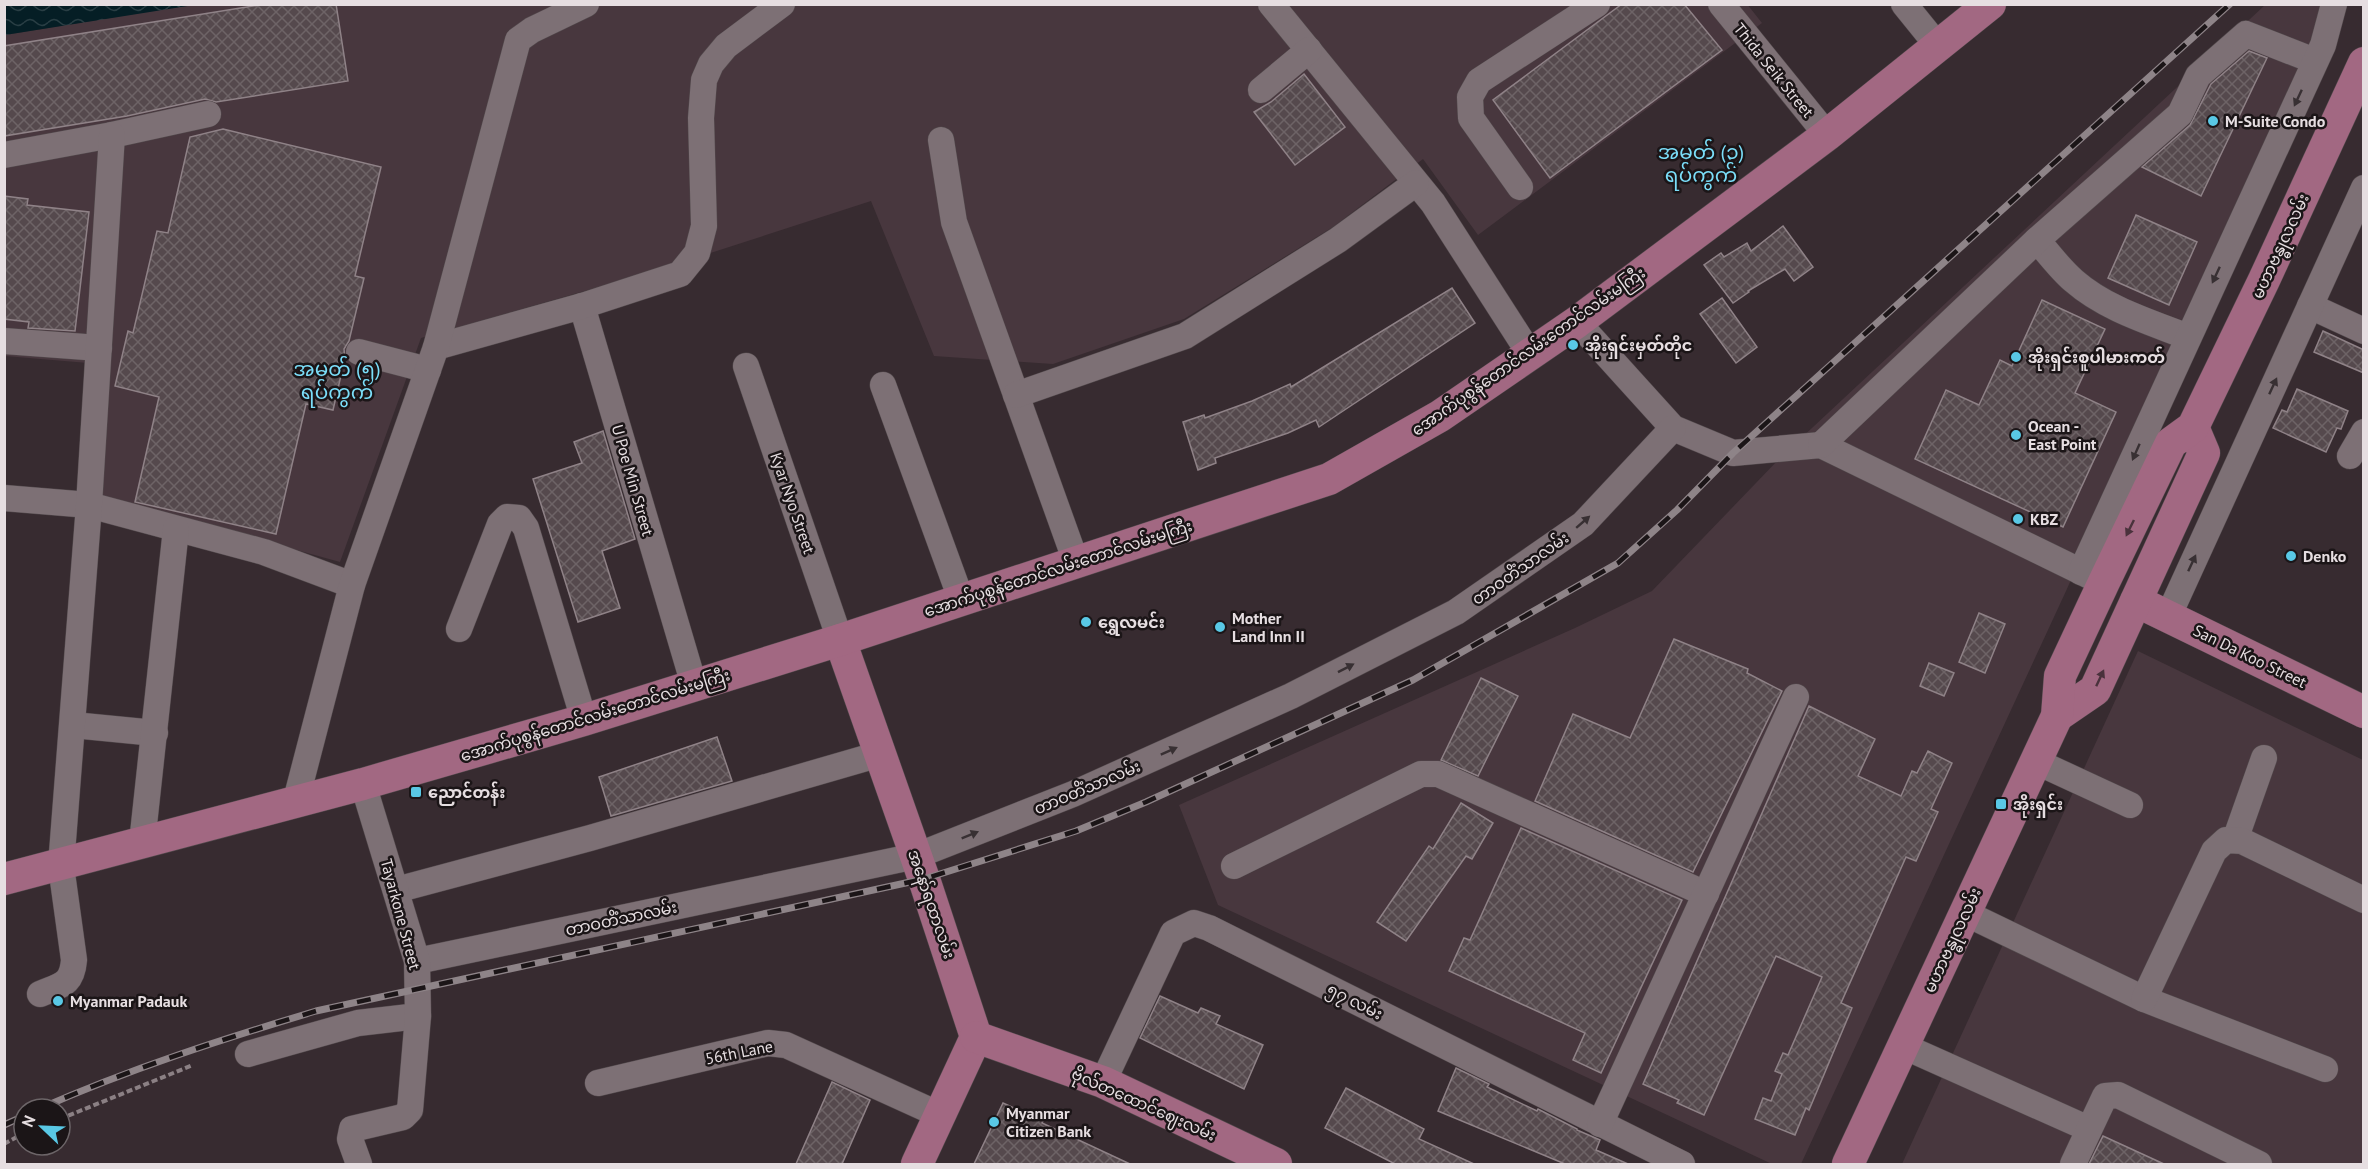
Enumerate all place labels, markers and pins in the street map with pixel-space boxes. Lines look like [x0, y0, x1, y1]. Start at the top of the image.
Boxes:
place label: M-Suite Condo [2225, 111, 2326, 131]
marker: M-Suite Condo [2206, 114, 2220, 128]
place label: အိုးရှင်းမှတ်တိုင [1585, 334, 1692, 359]
marker: အိုးရှင်းမှတ်တိုင [1566, 338, 1580, 352]
place label: အိုးရှင်းစူပါမားကတ် [2028, 346, 2165, 371]
marker: အိုးရှင်းစူပါမားကတ် [2009, 350, 2023, 364]
place label: Ocean - East Point [2028, 416, 2097, 454]
marker: Ocean - East Point [2009, 428, 2023, 442]
place label: KBZ [2030, 509, 2058, 529]
marker: KBZ [2011, 512, 2025, 526]
place label: Denko [2303, 546, 2347, 566]
marker: Denko [2284, 549, 2298, 563]
place label: Mother Land Inn II [1232, 608, 1305, 646]
place label: ရွှေလမင်း [1098, 611, 1165, 636]
marker: ရွှေလမင်း [1079, 615, 1093, 629]
marker: Mother Land Inn II [1213, 620, 1227, 634]
place label: ညောင်တန်း [428, 781, 505, 806]
marker: ညောင်တန်း [409, 785, 423, 799]
place label: အိုးရှင်း [2013, 793, 2063, 818]
marker: အိုးရှင်း [1994, 797, 2008, 811]
place label: Myanmar Padauk [70, 991, 187, 1011]
marker: Myanmar Padauk [51, 994, 65, 1008]
place label: Myanmar Citizen Bank [1006, 1103, 1091, 1141]
marker: Myanmar Citizen Bank [987, 1115, 1001, 1129]

